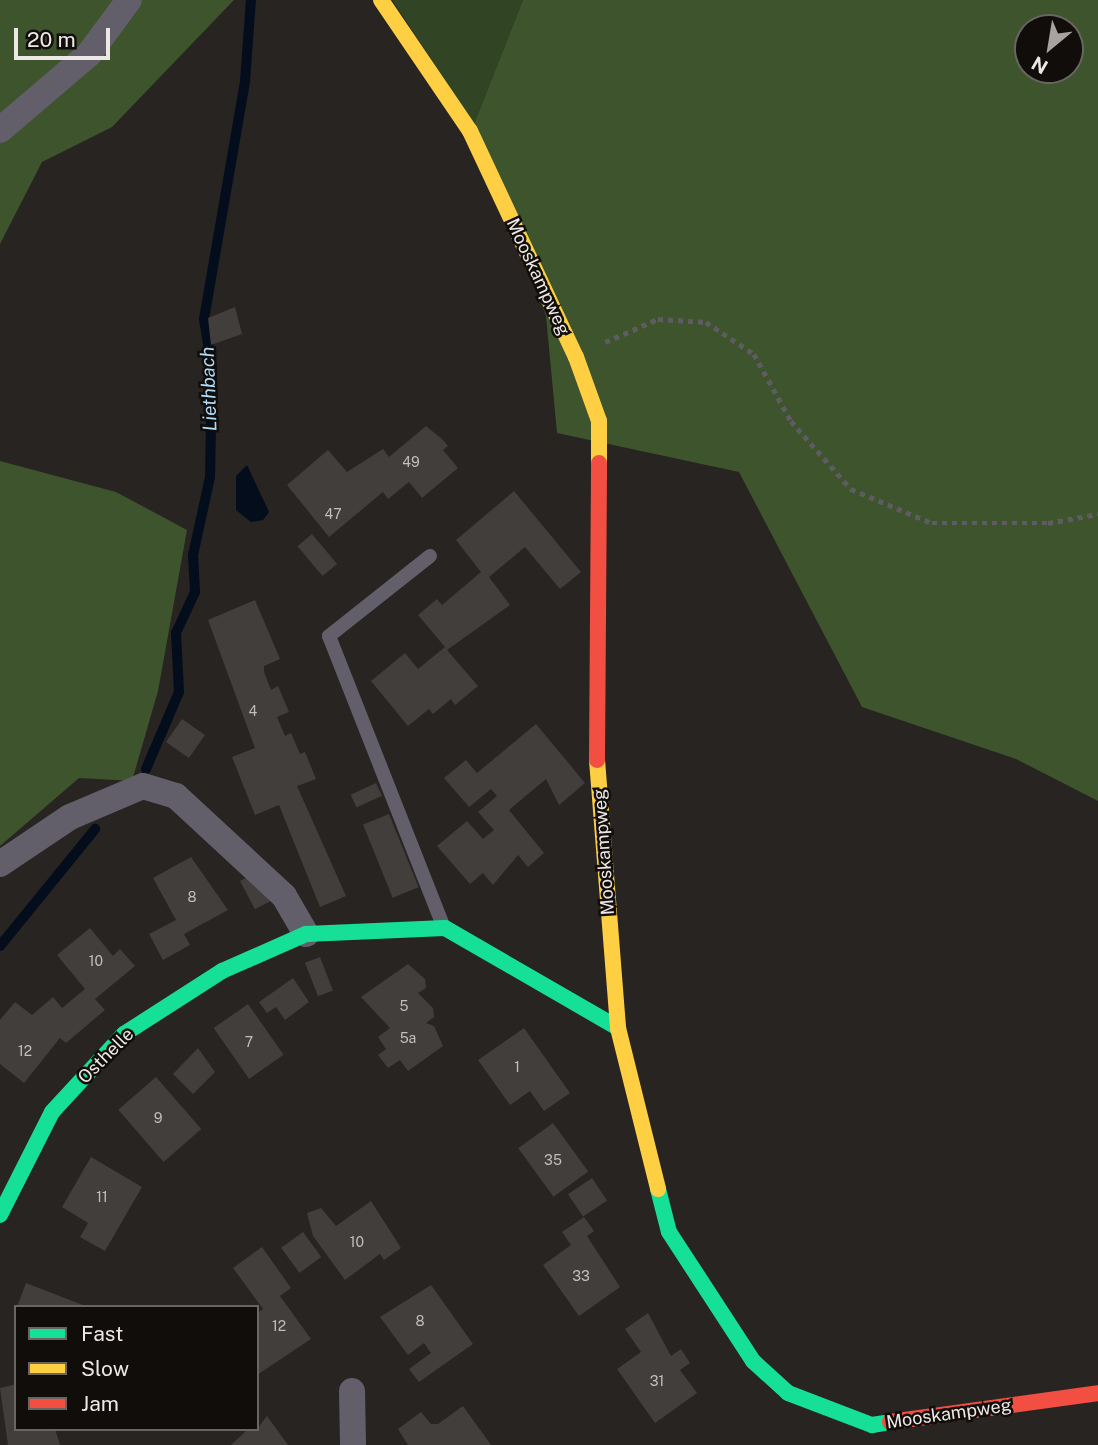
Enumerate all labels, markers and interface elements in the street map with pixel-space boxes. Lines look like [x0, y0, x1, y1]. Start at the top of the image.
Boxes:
scale bar [18, 14, 114, 58]
north arrow [1014, 14, 1084, 84]
text: 20 m [27, 27, 76, 52]
text: N [1028, 52, 1051, 79]
street label: Mooskampweg [502, 215, 574, 339]
water label: Liethbach [196, 346, 222, 432]
house number: 49 [402, 454, 420, 470]
house number: 47 [324, 506, 342, 522]
house number: 4 [249, 703, 257, 719]
street label: Mooskampweg [589, 788, 619, 916]
house number: 8 [187, 889, 197, 905]
house number: 10 [89, 953, 103, 969]
house number: 5 [400, 998, 408, 1014]
street label: Osthelle [74, 1024, 138, 1088]
house number: 5a [400, 1030, 416, 1046]
house number: 7 [245, 1034, 253, 1050]
house number: 12 [18, 1043, 32, 1059]
house number: 1 [514, 1059, 520, 1075]
house number: 9 [154, 1110, 162, 1126]
house number: 35 [544, 1152, 562, 1168]
house number: 11 [96, 1189, 108, 1205]
house number: 10 [350, 1234, 364, 1250]
house number: 33 [572, 1268, 590, 1284]
legend [14, 1305, 259, 1431]
house number: 8 [415, 1313, 425, 1329]
house number: 12 [272, 1318, 286, 1334]
text: Fast [81, 1321, 123, 1346]
text: Slow [81, 1356, 129, 1381]
house number: 31 [650, 1373, 664, 1389]
text: Jam [81, 1391, 119, 1416]
street label: Mooskampweg [885, 1395, 1013, 1433]

